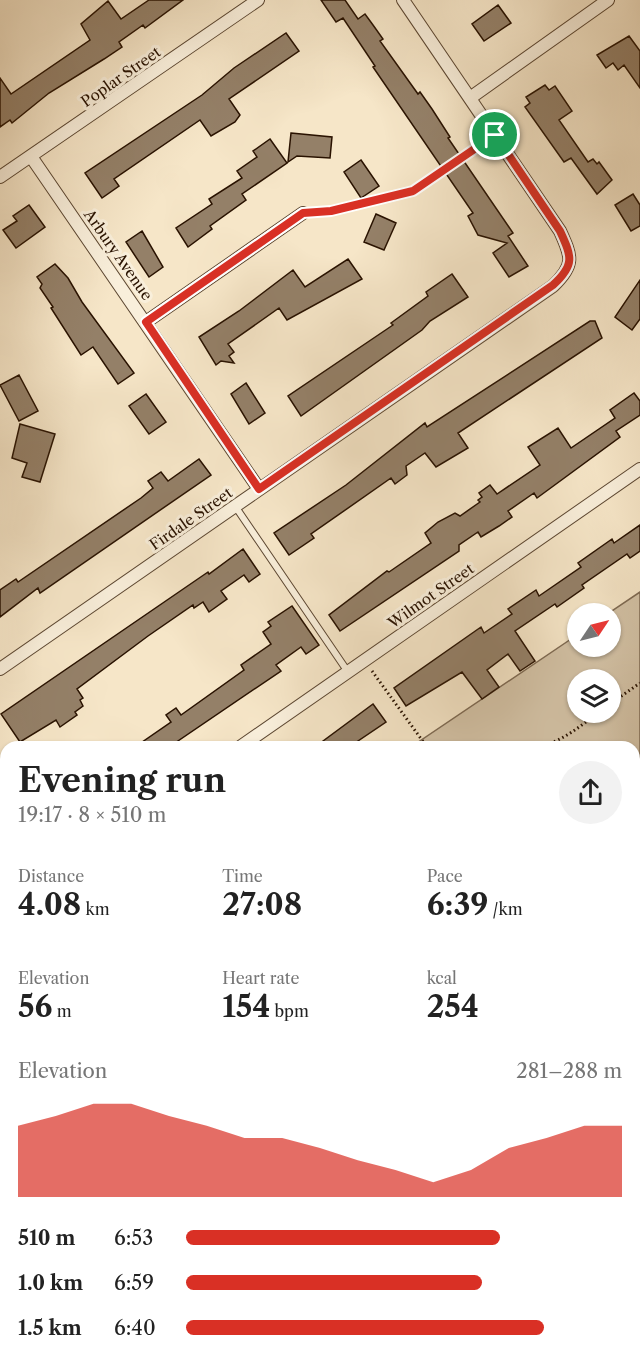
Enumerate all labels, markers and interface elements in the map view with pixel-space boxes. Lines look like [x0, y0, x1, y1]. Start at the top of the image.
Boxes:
street label: Poplar Street [77, 42, 165, 111]
pin [469, 109, 520, 160]
icon: arrive [478, 118, 511, 151]
street label: Arbury Avenue [79, 205, 157, 304]
street label: Firdale Street [146, 483, 236, 554]
street label: Wilmot Street [383, 559, 478, 633]
north arrow [567, 603, 621, 657]
map controls [567, 603, 621, 723]
button: layers [567, 669, 621, 723]
text: Evening run [18, 760, 226, 801]
button: share [559, 761, 622, 824]
text: 19:17 · 8 × 510 m [18, 803, 166, 827]
text: Distance [18, 866, 84, 886]
text: Time [222, 866, 263, 886]
text: Pace [427, 866, 463, 886]
text: 4.08 [18, 886, 81, 923]
text: 27:08 [222, 886, 302, 923]
text: 6:39 [427, 886, 488, 923]
text: km [81, 899, 110, 919]
text: /km [488, 899, 523, 919]
text: Elevation [18, 968, 89, 988]
text: Heart rate [222, 968, 299, 988]
text: kcal [427, 968, 457, 988]
text: 56 [18, 988, 53, 1025]
text: 154 [222, 988, 270, 1025]
text: 254 [427, 988, 479, 1025]
text: m [53, 1001, 72, 1021]
text: bpm [270, 1001, 309, 1021]
text: Elevation [18, 1059, 107, 1083]
text: 281–288 m [516, 1059, 622, 1083]
text: 510 m [18, 1226, 76, 1250]
text: 6:53 [114, 1226, 153, 1250]
text: 1.0 km [18, 1271, 83, 1295]
text: 6:59 [114, 1271, 154, 1295]
text: 1.5 km [18, 1316, 82, 1340]
text: 6:40 [114, 1316, 156, 1340]

